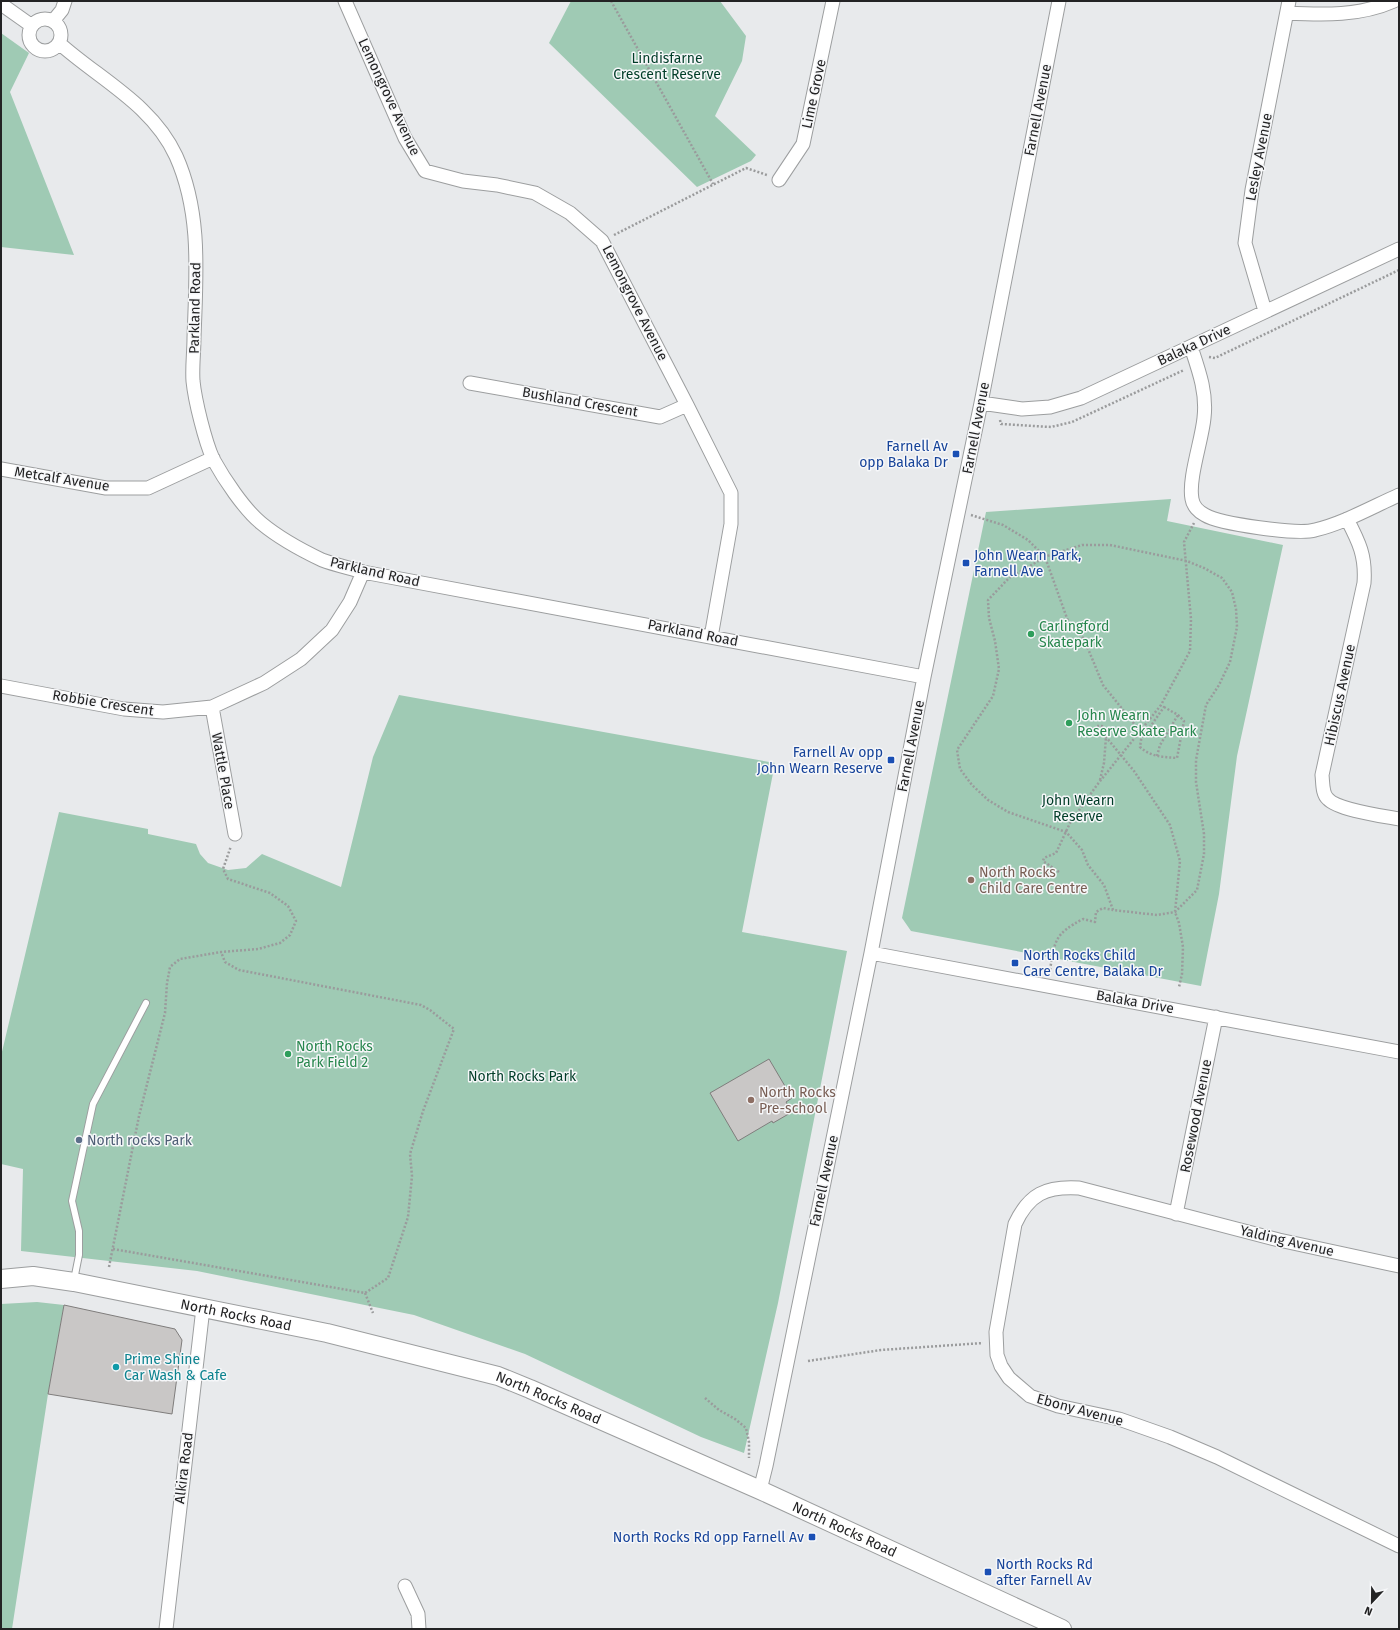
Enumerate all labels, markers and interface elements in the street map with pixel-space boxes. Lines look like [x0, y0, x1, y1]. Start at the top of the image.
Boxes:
street label: Lemongrove Avenue [354, 36, 424, 158]
park label: Lindisfarne Crescent Reserve [613, 50, 721, 83]
street label: Lime Grove [798, 58, 830, 130]
street label: Farnell Avenue [1021, 63, 1055, 157]
street label: Lesley Avenue [1242, 111, 1276, 203]
street label: Lemongrove Avenue [598, 242, 672, 364]
street label: Parkland Road [186, 262, 204, 354]
street label: Balaka Drive [1155, 321, 1233, 369]
street label: Farnell Avenue [959, 381, 993, 475]
street label: Bushland Crescent [521, 383, 640, 421]
place label: Farnell Av opp Balaka Dr [859, 438, 949, 471]
marker: Farnell Av opp Balaka Dr [951, 449, 961, 459]
street label: Metcalf Avenue [13, 463, 111, 495]
place label: John Wearn Park, Farnell Ave [974, 547, 1081, 580]
street label: Parkland Road [328, 553, 422, 591]
marker: John Wearn Park, Farnell Ave [961, 558, 971, 568]
street label: Parkland Road [646, 616, 740, 650]
place label: Carlingford Skatepark [1039, 618, 1109, 651]
marker: Carlingford Skatepark [1026, 629, 1036, 639]
street label: Hibiscus Avenue [1321, 643, 1359, 747]
street label: Robbie Crescent [51, 687, 156, 720]
street label: Farnell Avenue [894, 699, 928, 793]
place label: John Wearn Reserve Skate Park [1077, 707, 1197, 740]
marker: John Wearn Reserve Skate Park [1064, 718, 1074, 728]
street label: Wattle Place [208, 731, 238, 811]
place label: Farnell Av opp John Wearn Reserve [757, 744, 883, 777]
marker: Farnell Av opp John Wearn Reserve [886, 755, 896, 765]
park label: John Wearn Reserve [1042, 792, 1114, 825]
place label: North Rocks Child Care Centre [979, 864, 1088, 897]
marker: North Rocks Child Care Centre [966, 875, 976, 885]
place label: North Rocks Child Care Centre, Balaka Dr [1023, 947, 1164, 980]
marker: North Rocks Child Care Centre, Balaka Dr [1010, 958, 1020, 968]
street label: Balaka Drive [1095, 987, 1175, 1017]
place label: North Rocks Park Field 2 [296, 1038, 373, 1071]
marker: North Rocks Park Field 2 [283, 1049, 293, 1059]
street label: Rosewood Avenue [1177, 1058, 1215, 1174]
park label: North Rocks Park [468, 1068, 577, 1085]
place label: North Rocks Pre-school [759, 1084, 836, 1117]
marker: North Rocks Pre-school [746, 1095, 756, 1105]
place label: North rocks Park [87, 1132, 193, 1149]
street label: Farnell Avenue [806, 1134, 842, 1228]
marker: North rocks Park [74, 1135, 84, 1145]
street label: Yalding Avenue [1238, 1222, 1336, 1260]
street label: North Rocks Road [179, 1295, 293, 1334]
place label: Prime Shine Car Wash & Cafe [124, 1351, 227, 1384]
marker: Prime Shine Car Wash & Cafe [111, 1362, 121, 1372]
street label: North Rocks Road [493, 1368, 604, 1428]
street label: Ebony Avenue [1035, 1390, 1125, 1430]
street label: Alkira Road [171, 1431, 197, 1505]
street label: North Rocks Road [790, 1498, 900, 1560]
place label: North Rocks Rd opp Farnell Av [613, 1529, 804, 1546]
marker: North Rocks Rd opp Farnell Av [807, 1532, 817, 1542]
place label: North Rocks Rd after Farnell Av [996, 1556, 1093, 1589]
marker: North Rocks Rd after Farnell Av [983, 1567, 993, 1577]
north arrow [1352, 1582, 1392, 1622]
text: N [1363, 1603, 1374, 1618]

